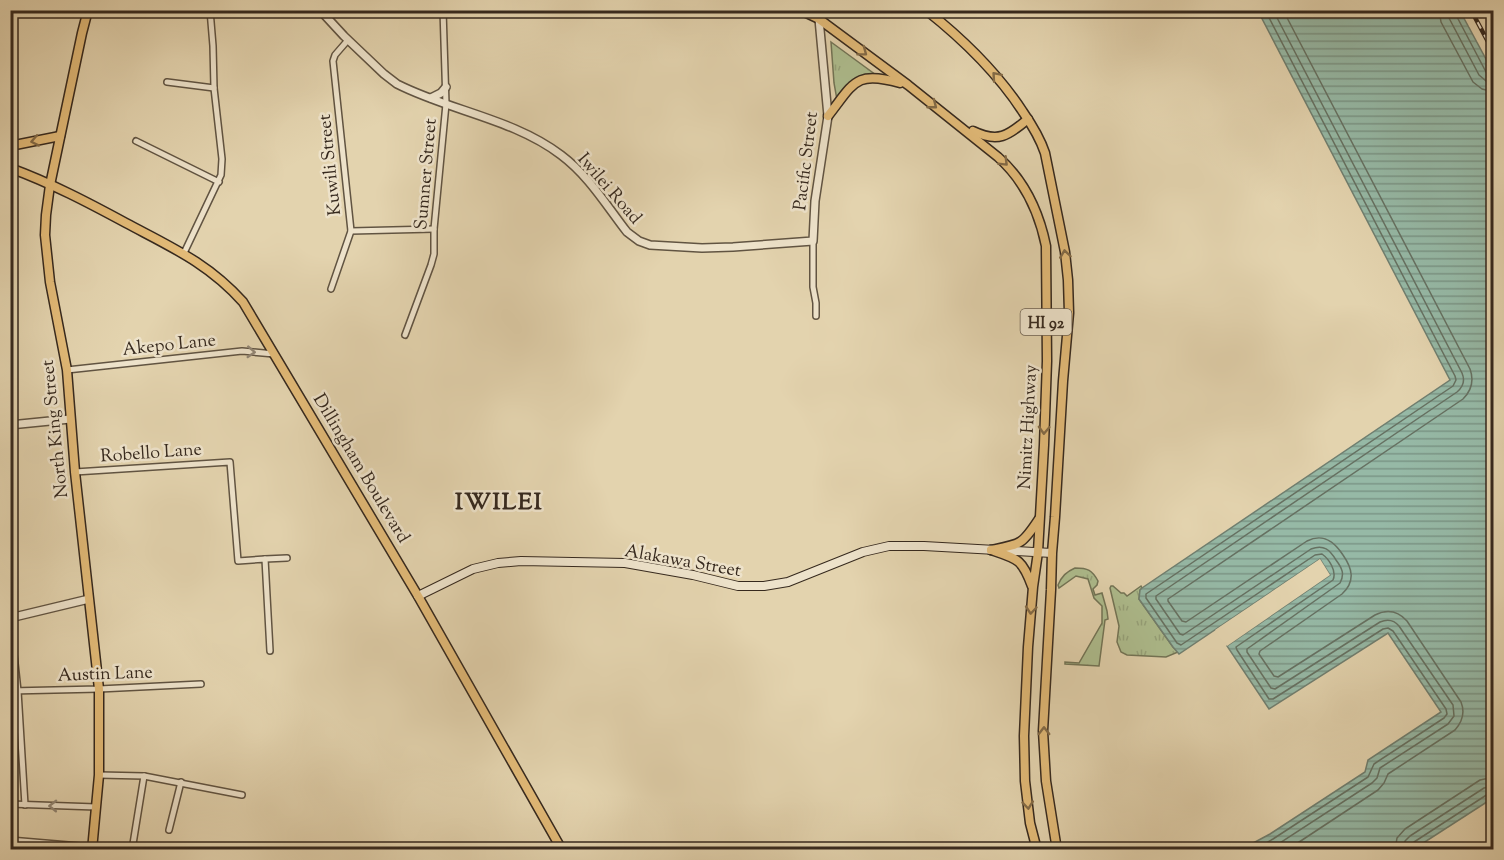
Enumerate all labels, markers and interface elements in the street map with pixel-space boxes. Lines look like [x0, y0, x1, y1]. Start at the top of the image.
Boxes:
one-way arrow [857, 45, 868, 56]
one-way arrow [993, 72, 1004, 83]
one-way arrow [927, 98, 938, 109]
street label: Pacific Street [788, 110, 826, 212]
street label: Kuwili Street [313, 113, 349, 217]
street label: Sumner Street [409, 117, 445, 231]
one-way arrow [31, 134, 41, 147]
street label: Iwilei Road [570, 148, 647, 231]
one-way arrow [996, 155, 1007, 166]
one-way arrow [1059, 250, 1072, 259]
road number: HI 92 [1020, 309, 1072, 335]
street label: Akepo Lane [121, 328, 217, 364]
one-way arrow [246, 345, 255, 358]
street label: North King Street [36, 358, 76, 499]
street label: Nimitz Highway [1013, 364, 1045, 490]
street label: Dillingham Boulevard [305, 389, 415, 549]
one-way arrow [1038, 425, 1051, 434]
street label: Robello Lane [99, 437, 203, 471]
district label: IWILEI [455, 486, 543, 520]
street label: Alakawa Street [622, 539, 743, 585]
one-way arrow [1025, 606, 1038, 615]
street label: Austin Lane [57, 660, 153, 690]
one-way arrow [1038, 727, 1050, 736]
one-way arrow [49, 800, 58, 812]
one-way arrow [1021, 800, 1034, 809]

